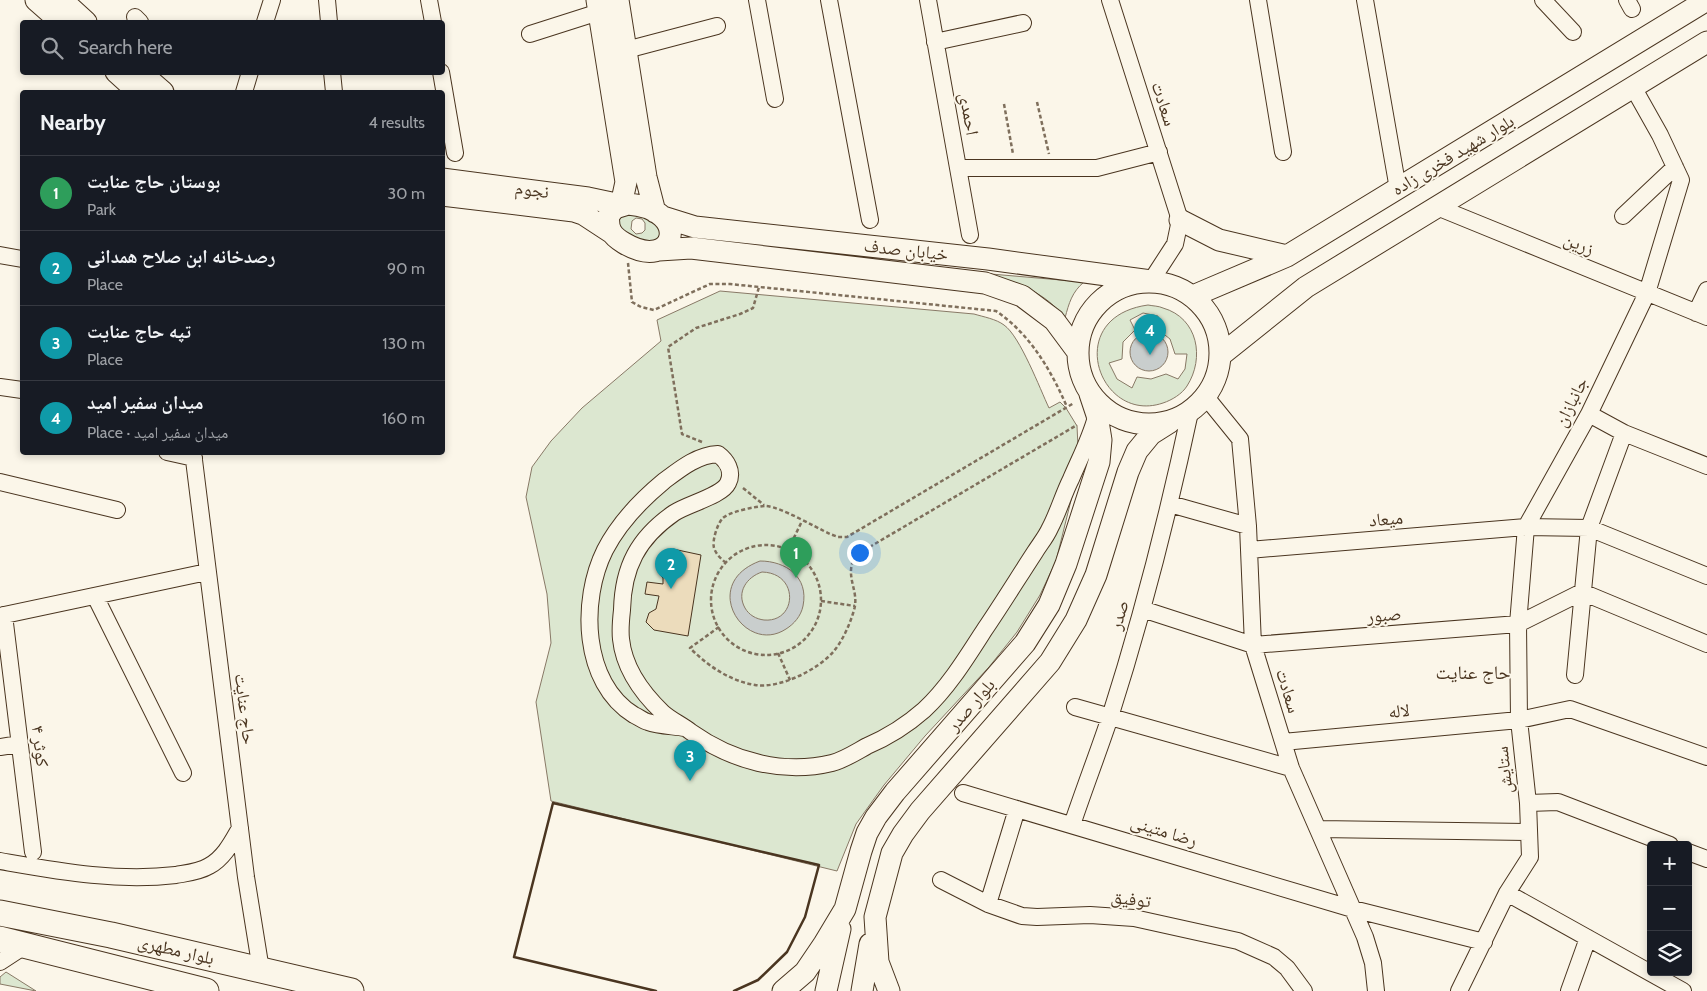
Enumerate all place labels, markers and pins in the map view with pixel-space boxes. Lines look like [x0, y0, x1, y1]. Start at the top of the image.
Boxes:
pin: 4 [1134, 314, 1166, 355]
pin: 1 [780, 537, 812, 578]
pin: 2 [655, 548, 687, 589]
pin: 3 [674, 740, 706, 781]

